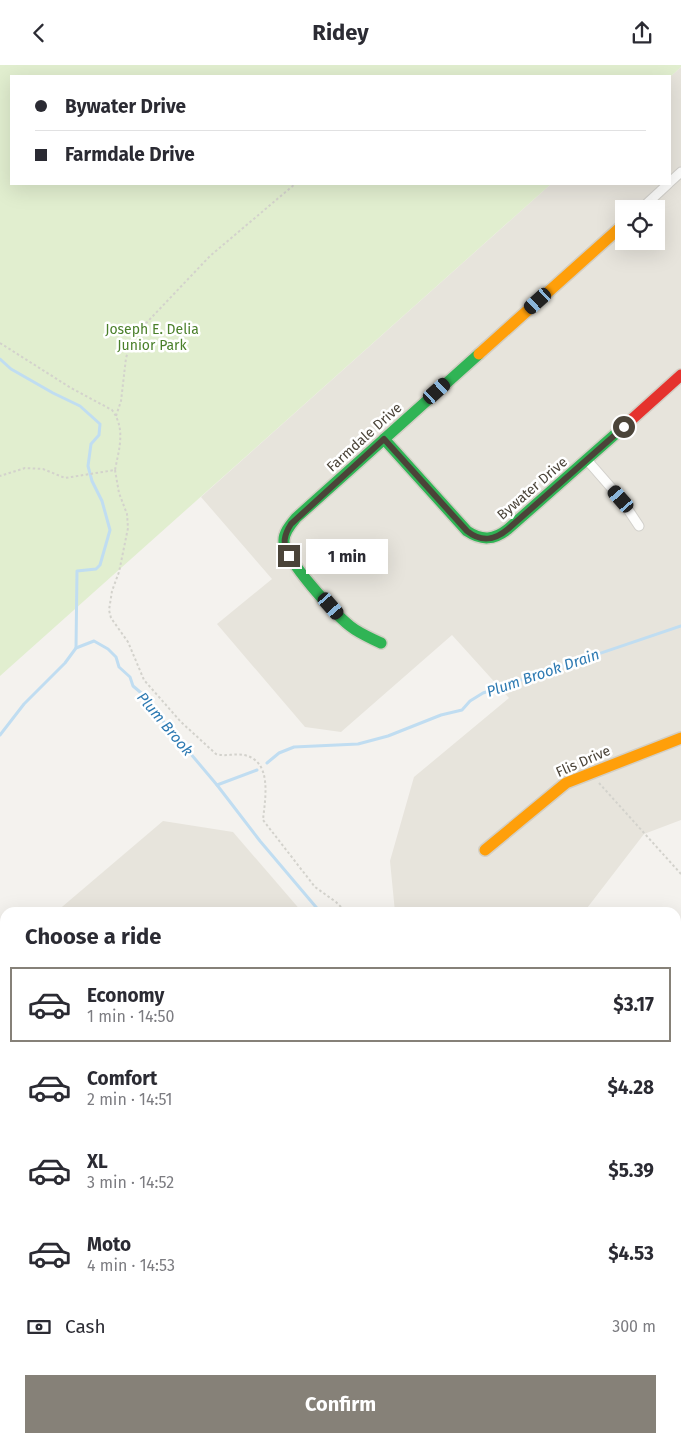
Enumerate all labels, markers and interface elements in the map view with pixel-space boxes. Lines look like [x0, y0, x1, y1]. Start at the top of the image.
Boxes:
icon: back [25, 19, 53, 47]
text: Ridey [312, 19, 369, 46]
icon: share [628, 19, 656, 47]
text: Bywater Drive [65, 95, 186, 118]
text: Farmdale Drive [65, 143, 195, 166]
map controls [615, 200, 665, 250]
button: locate [615, 200, 665, 250]
car [521, 285, 554, 317]
park label: Joseph E. Delia Junior Park [105, 321, 199, 354]
car [420, 375, 453, 407]
street label: Farmdale Drive [323, 399, 405, 476]
route start [613, 416, 635, 438]
street label: Bywater Drive [494, 453, 571, 523]
car [605, 483, 636, 515]
callout: 1 min [306, 539, 389, 573]
route end [278, 545, 300, 567]
text: 1 min [328, 547, 366, 566]
car [315, 590, 346, 622]
water label: Plum Brook Drain [484, 645, 602, 701]
water label: Plum Brook [133, 688, 197, 760]
street label: Flis Drive [553, 742, 613, 781]
text: Choose a ride [25, 923, 161, 950]
icon: car [27, 982, 72, 1027]
text: Economy [87, 984, 164, 1007]
text: $3.17 [613, 993, 654, 1016]
text: 1 min · 14:50 [87, 1007, 174, 1026]
icon: car [27, 1065, 72, 1110]
text: Comfort [87, 1067, 157, 1090]
text: $4.28 [607, 1076, 654, 1099]
text: 2 min · 14:51 [87, 1090, 173, 1109]
icon: car [27, 1148, 72, 1193]
text: XL [87, 1150, 108, 1173]
text: $5.39 [608, 1159, 654, 1182]
text: 3 min · 14:52 [87, 1173, 174, 1192]
icon: car [27, 1231, 72, 1276]
text: Moto [87, 1233, 131, 1256]
text: $4.53 [608, 1242, 654, 1265]
text: 4 min · 14:53 [87, 1256, 175, 1275]
icon: cash [25, 1313, 53, 1341]
text: Cash [65, 1315, 106, 1338]
text: 300 m [612, 1317, 656, 1336]
button: Confirm [25, 1375, 656, 1433]

